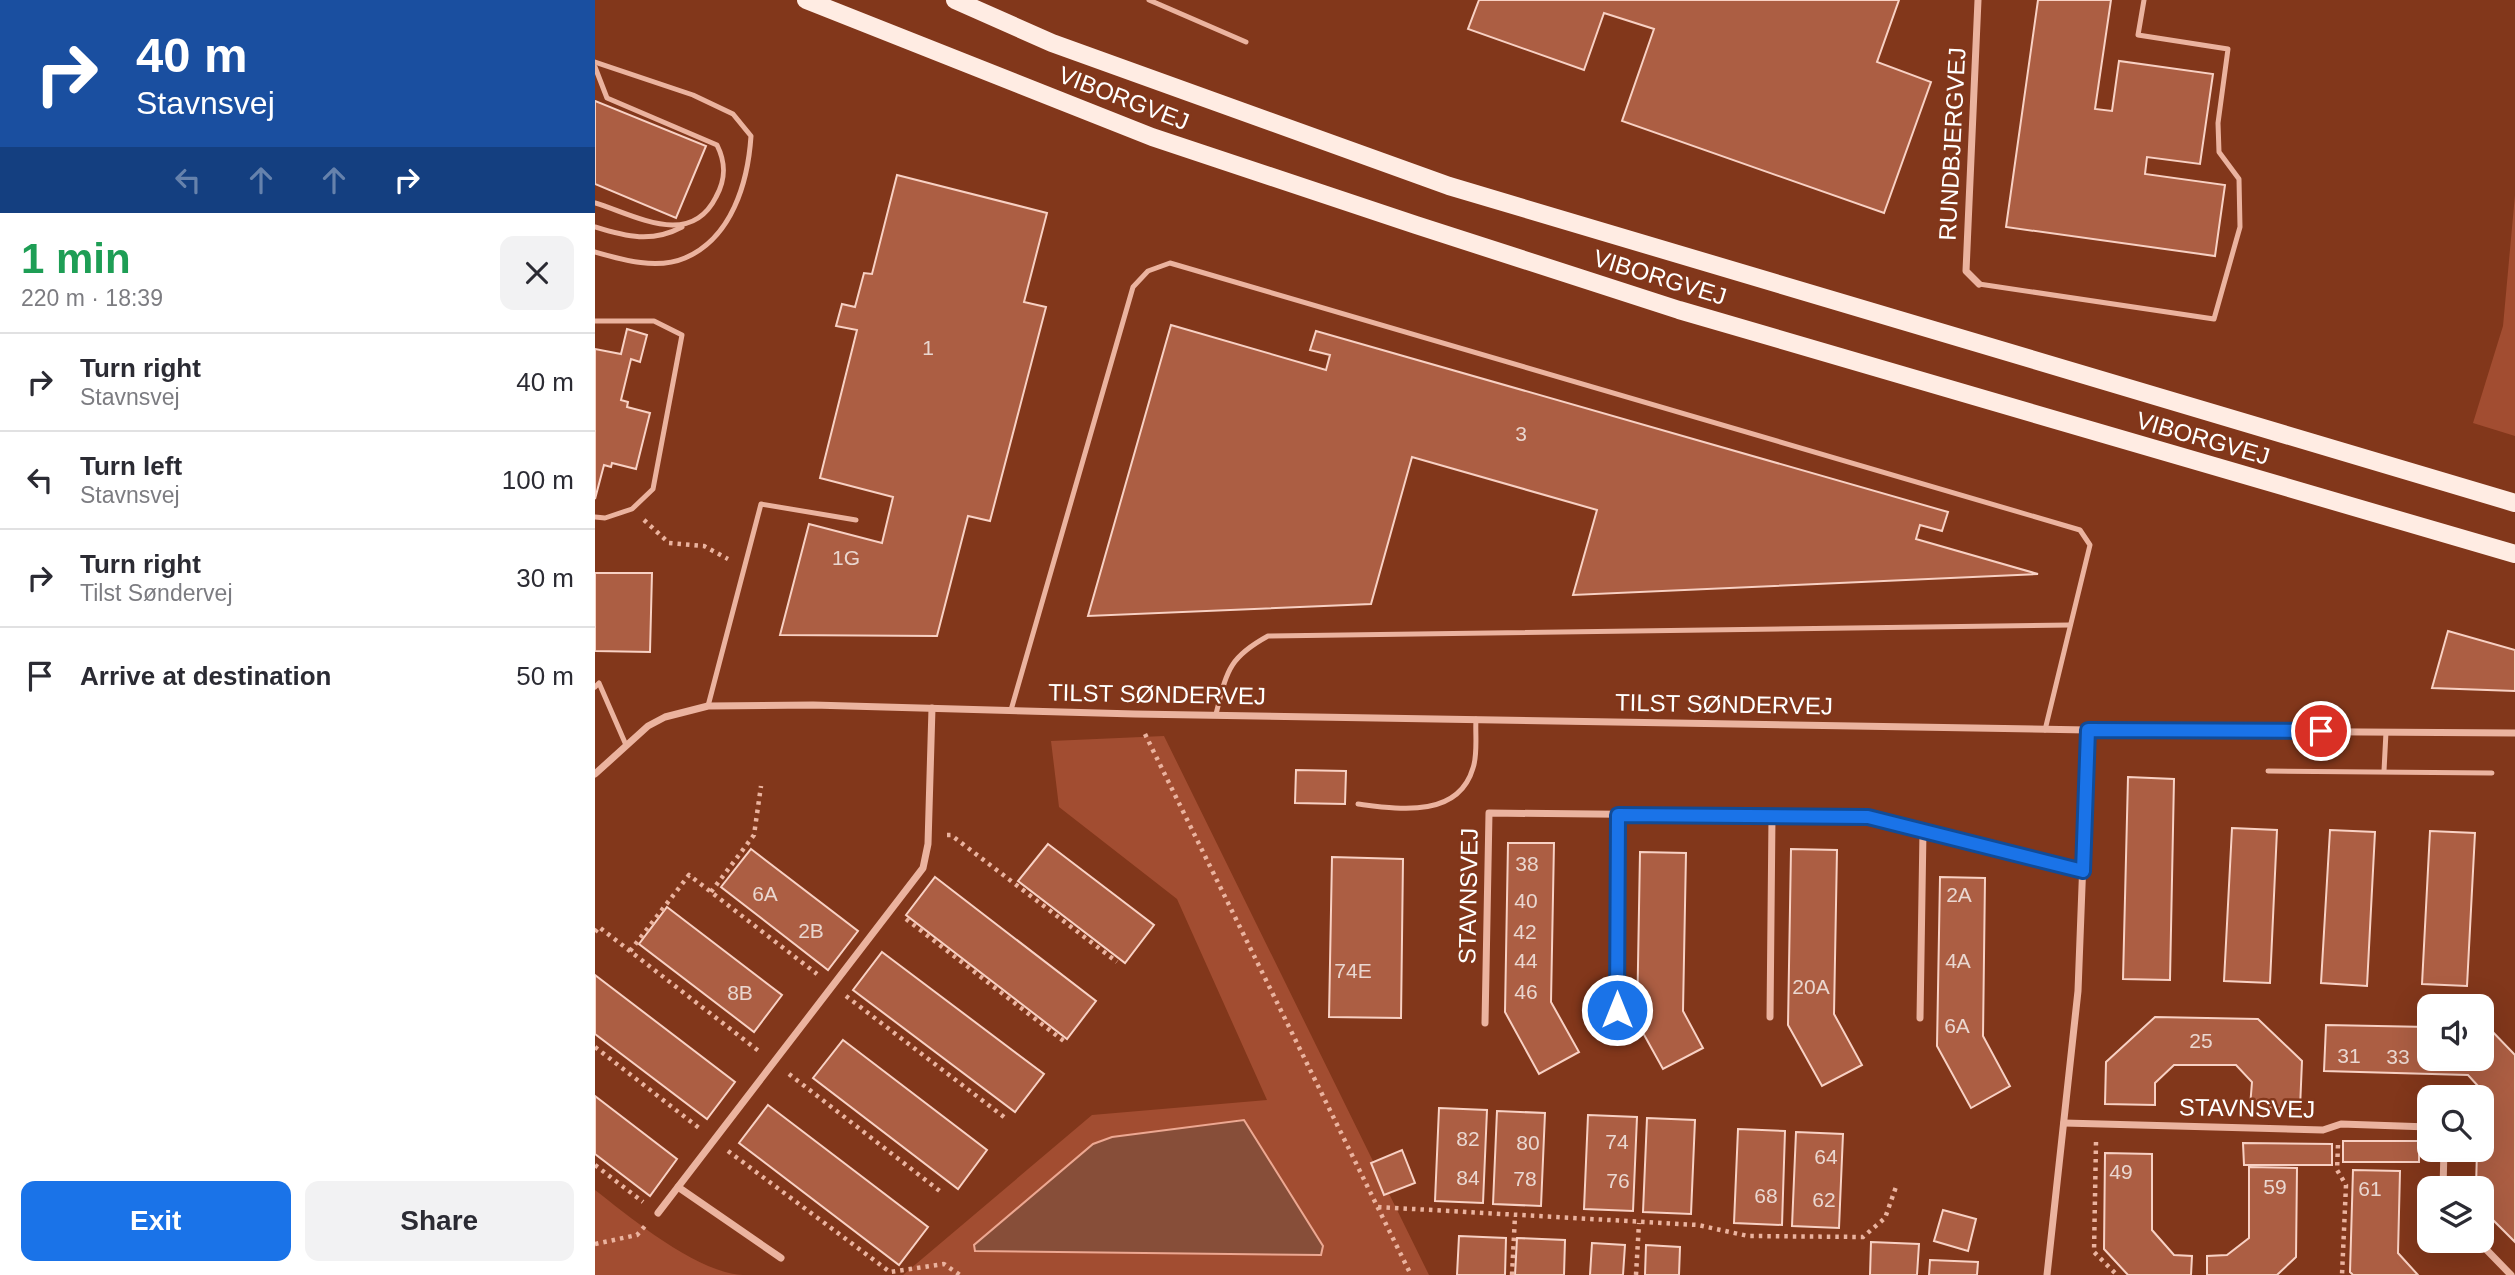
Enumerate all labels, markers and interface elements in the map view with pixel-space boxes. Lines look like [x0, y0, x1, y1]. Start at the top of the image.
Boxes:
icon: right [21, 28, 112, 119]
text: 40 m [136, 28, 248, 82]
street label: RUNDBJERGVEJ [1933, 47, 1971, 241]
street label: VIBORGVEJ [1055, 61, 1193, 135]
text: Stavnsvej [136, 85, 275, 121]
icon: left [169, 161, 207, 199]
icon: ahead [242, 161, 280, 199]
icon: ahead [315, 161, 353, 199]
icon: right [388, 161, 426, 199]
text: 1 min [21, 235, 131, 282]
button: close [500, 236, 574, 310]
street label: VIBORGVEJ [1590, 244, 1730, 310]
text: 220 m · 18:39 [21, 285, 163, 311]
house number: 1 [922, 336, 934, 359]
text: Turn right [80, 353, 201, 383]
icon: right [21, 363, 59, 401]
text: 40 m [516, 367, 574, 397]
text: Stavnsvej [80, 384, 180, 410]
street label: VIBORGVEJ [2133, 406, 2273, 470]
house number: 3 [1515, 422, 1527, 445]
text: Turn left [80, 451, 182, 481]
icon: left [21, 461, 59, 499]
text: 100 m [502, 465, 574, 495]
text: Stavnsvej [80, 482, 180, 508]
house number: 1G [832, 546, 860, 569]
text: Turn right [80, 549, 201, 579]
icon: right [21, 559, 59, 597]
text: 30 m [516, 563, 574, 593]
text: Tilst Søndervej [80, 580, 233, 606]
icon: arrive [21, 657, 59, 695]
text: Arrive at destination [80, 661, 331, 691]
text: 50 m [516, 661, 574, 691]
street label: TILST SØNDERVEJ [1048, 679, 1266, 709]
street label: TILST SØNDERVEJ [1615, 689, 1833, 719]
pin [2291, 701, 2351, 761]
icon: arrive [2302, 712, 2340, 750]
street label: STAVNSVEJ [1453, 828, 1483, 964]
house number: 38 [1515, 852, 1539, 875]
house number: 6A [752, 882, 778, 905]
house number: 2A [1946, 883, 1972, 906]
house number: 40 [1514, 889, 1538, 912]
house number: 2B [798, 919, 824, 942]
house number: 42 [1513, 920, 1537, 943]
house number: 44 [1514, 949, 1538, 972]
house number: 4A [1945, 949, 1971, 972]
house number: 74E [1334, 959, 1372, 982]
position arrow [1580, 973, 1654, 1047]
house number: 20A [1792, 975, 1830, 998]
house number: 46 [1514, 980, 1538, 1003]
house number: 8B [727, 981, 753, 1004]
map controls [2417, 994, 2494, 1253]
button: sound [2417, 994, 2494, 1071]
house number: 6A [1944, 1014, 1970, 1037]
house number: 25 [2189, 1029, 2213, 1052]
house number: 31 [2337, 1044, 2361, 1067]
house number: 33 [2386, 1045, 2410, 1068]
button: search [2417, 1085, 2494, 1162]
street label: STAVNSVEJ [2179, 1093, 2315, 1123]
house number: 82 [1456, 1127, 1480, 1150]
house number: 74 [1605, 1130, 1629, 1153]
house number: 80 [1516, 1131, 1540, 1154]
house number: 64 [1814, 1145, 1838, 1168]
house number: 49 [2109, 1160, 2133, 1183]
house number: 84 [1456, 1166, 1480, 1189]
house number: 78 [1513, 1167, 1537, 1190]
house number: 76 [1606, 1169, 1630, 1192]
house number: 59 [2263, 1175, 2287, 1198]
button: layers [2417, 1176, 2494, 1253]
house number: 61 [2358, 1177, 2382, 1200]
button: Exit [21, 1181, 291, 1261]
button: Share [305, 1181, 574, 1261]
house number: 68 [1754, 1184, 1778, 1207]
house number: 62 [1812, 1188, 1836, 1211]

